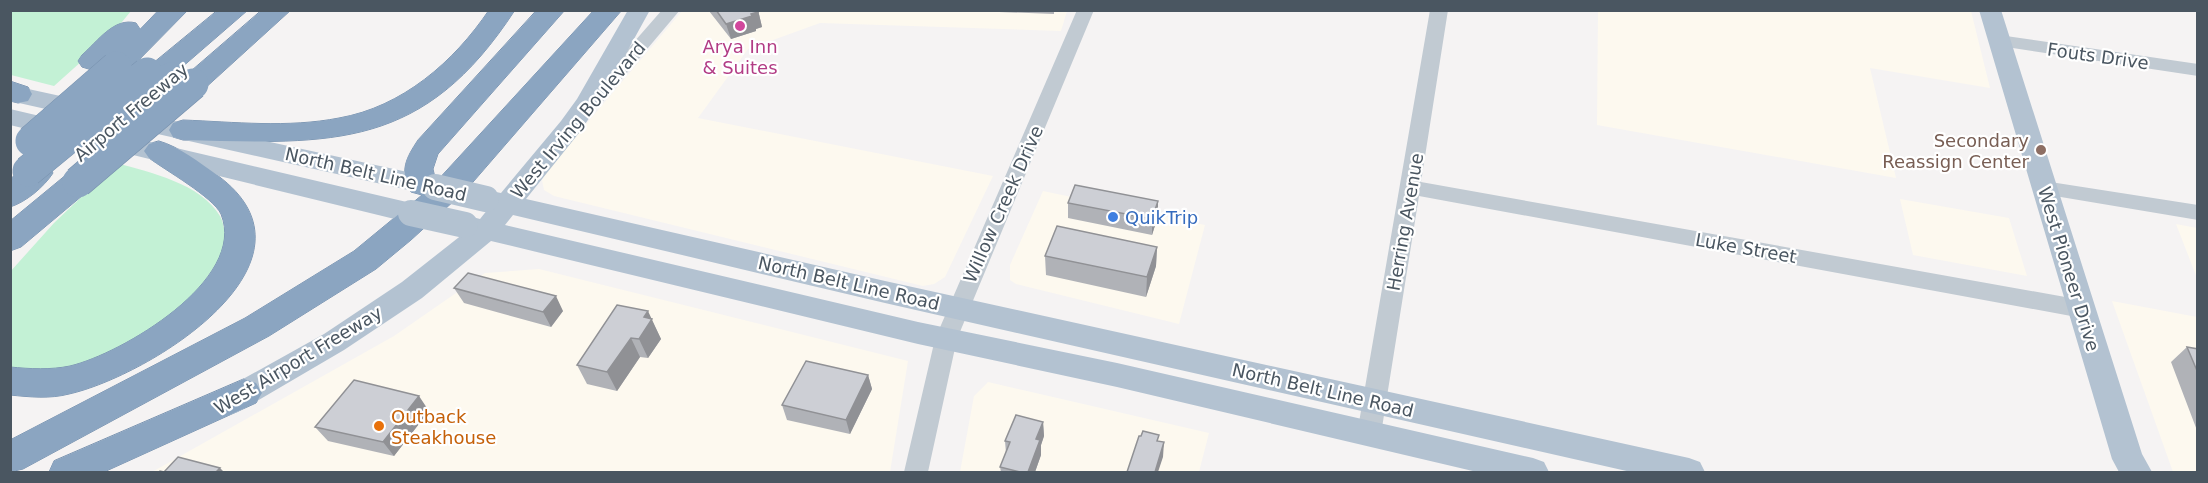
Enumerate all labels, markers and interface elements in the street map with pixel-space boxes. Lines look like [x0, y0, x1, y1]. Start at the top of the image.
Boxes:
marker: Arya Inn & Suites [733, 19, 747, 33]
place label: Arya Inn & Suites [702, 36, 778, 78]
street label: West Irving Boulevard [506, 37, 650, 203]
street label: Fouts Drive [2046, 38, 2150, 74]
street label: Airport Freeway [70, 58, 192, 166]
street label: Willow Creek Drive [959, 122, 1047, 286]
place label: Secondary Reassign Center [1882, 130, 2030, 172]
street label: North Belt Line Road [283, 143, 469, 205]
marker: Secondary Reassign Center [2034, 143, 2048, 157]
street label: Herring Avenue [1383, 151, 1427, 293]
street label: West Pioneer Drive [2034, 184, 2104, 354]
place label: QuikTrip [1125, 207, 1198, 228]
marker: QuikTrip [1106, 210, 1120, 224]
street label: Luke Street [1694, 229, 1798, 267]
street label: North Belt Line Road [756, 252, 942, 314]
street label: West Airport Freeway [210, 301, 386, 418]
street label: North Belt Line Road [1230, 359, 1416, 421]
place label: Outback Steakhouse [391, 406, 496, 448]
marker: Outback Steakhouse [372, 419, 386, 433]

